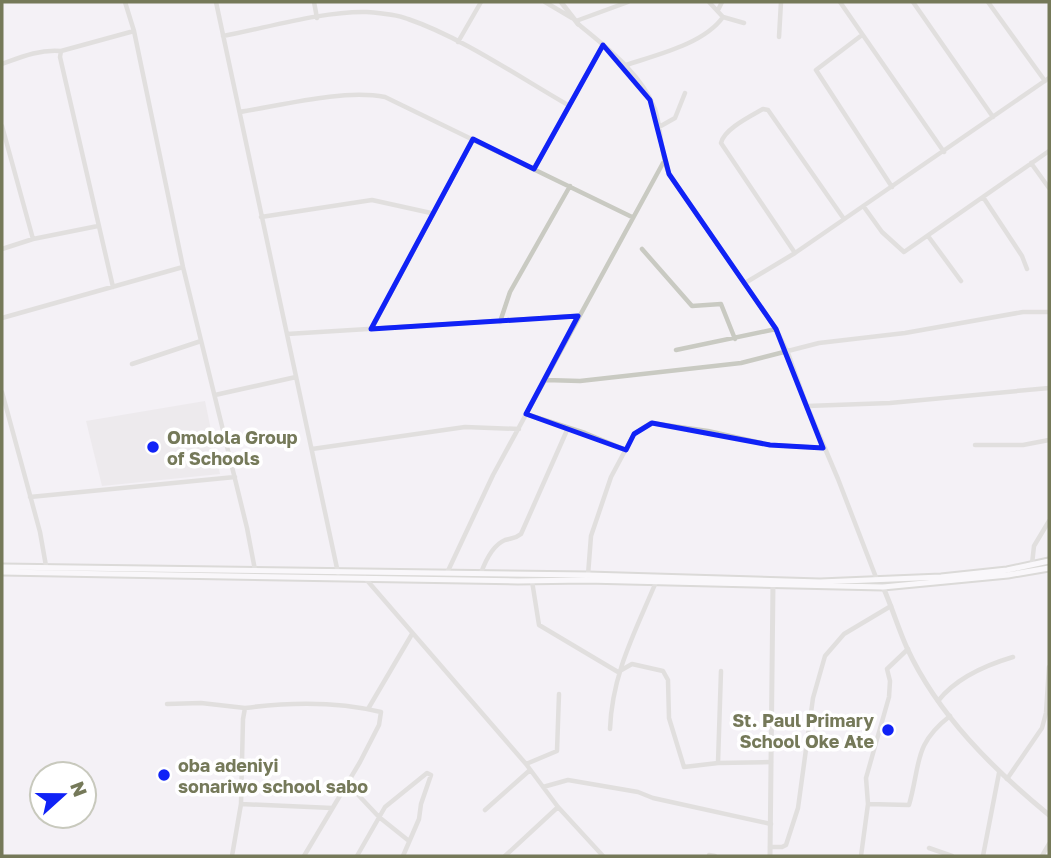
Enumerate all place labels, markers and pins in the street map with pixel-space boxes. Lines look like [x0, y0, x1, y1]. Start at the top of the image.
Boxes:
place label: Omolola Group of Schools [167, 426, 298, 469]
marker: Omolola Group of Schools [145, 439, 161, 455]
place label: St. Paul Primary School Oke Ate [732, 709, 874, 752]
marker: St. Paul Primary School Oke Ate [880, 722, 896, 738]
place label: oba adeniyi sonariwo school sabo [178, 754, 368, 797]
marker: oba adeniyi sonariwo school sabo [156, 767, 172, 783]

